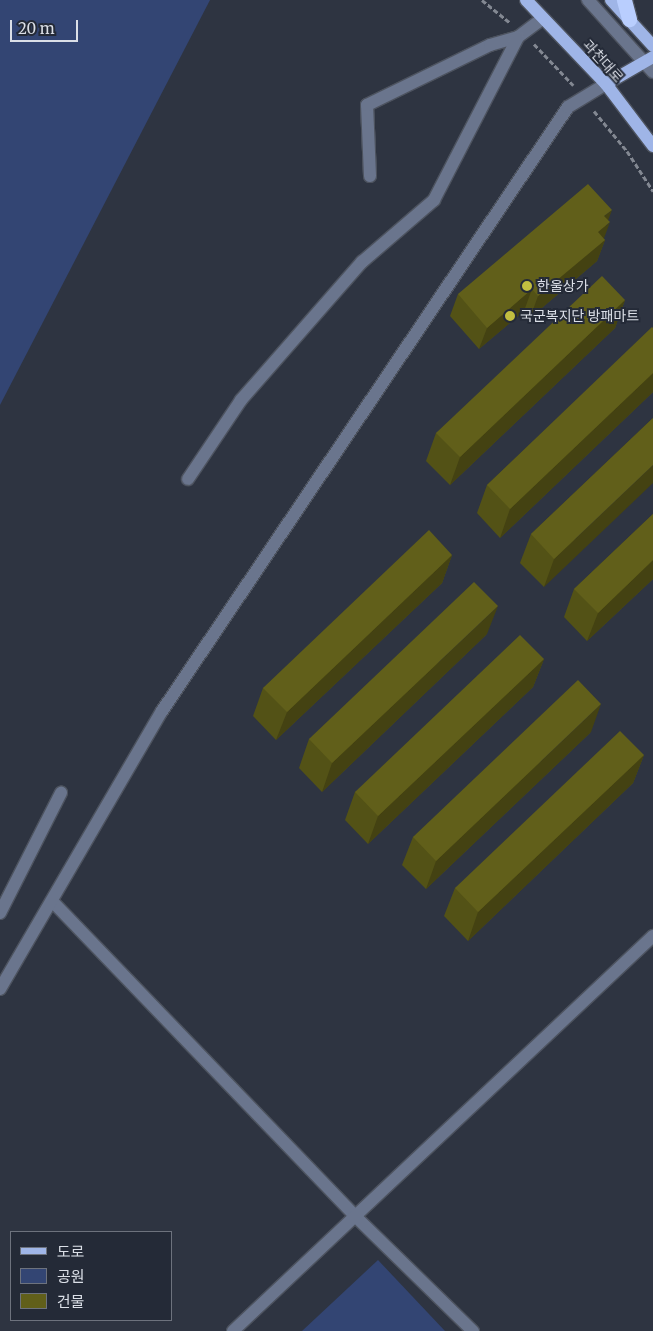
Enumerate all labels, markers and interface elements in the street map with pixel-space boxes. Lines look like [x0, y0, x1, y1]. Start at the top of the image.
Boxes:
scale bar [12, 10, 80, 42]
text: 20 m [18, 19, 55, 38]
street label: 과천대로 [580, 36, 626, 86]
place label: 한울상가 [537, 278, 589, 294]
marker: 한울상가 [521, 280, 533, 292]
place label: 국군복지단 방패마트 [520, 308, 639, 324]
marker: 국군복지단 방패마트 [504, 310, 516, 322]
legend [10, 1231, 172, 1321]
text: 도로 [57, 1242, 85, 1261]
text: 공원 [57, 1267, 85, 1286]
text: 건물 [57, 1292, 85, 1311]

